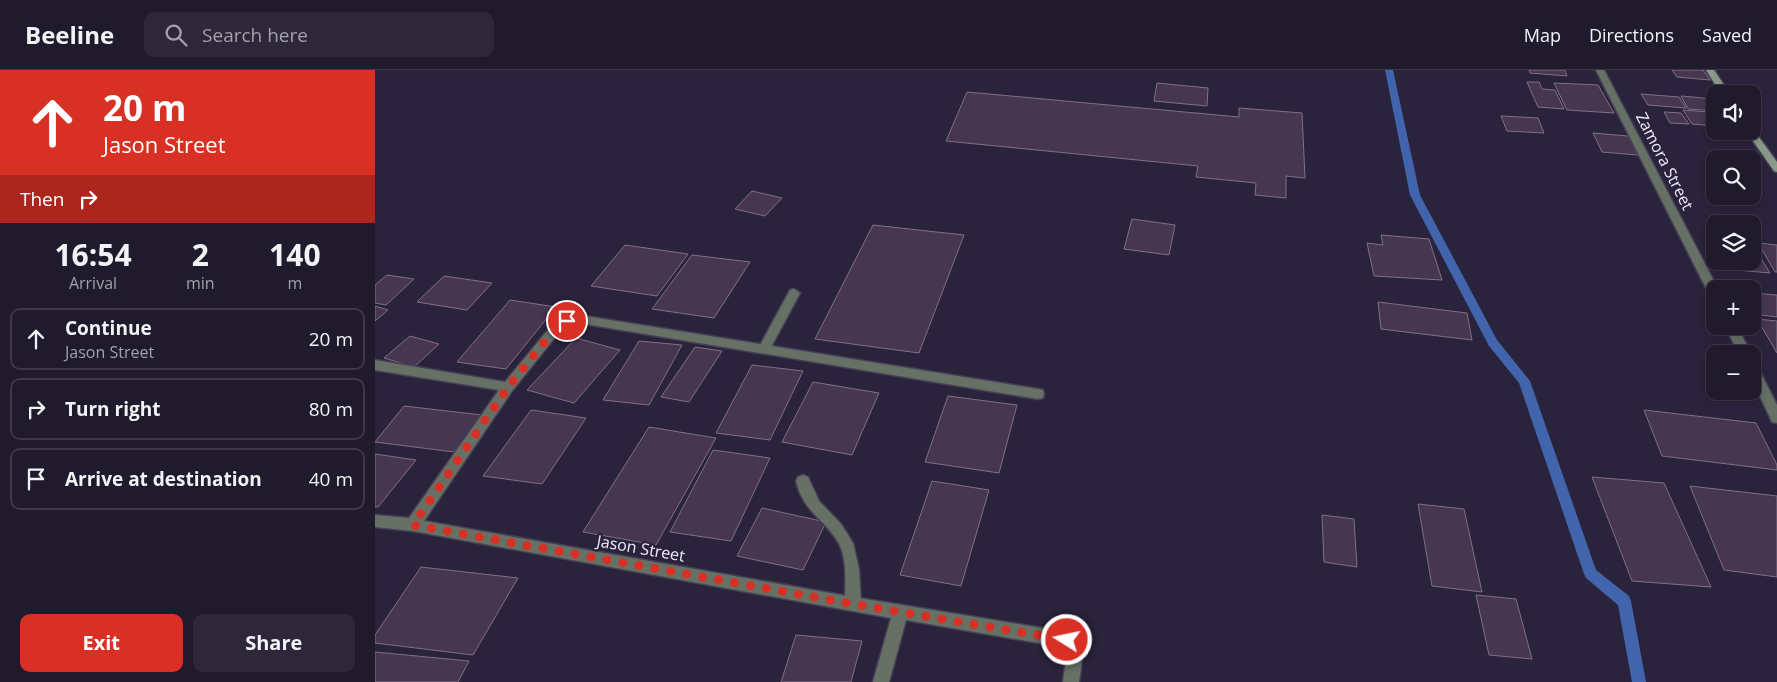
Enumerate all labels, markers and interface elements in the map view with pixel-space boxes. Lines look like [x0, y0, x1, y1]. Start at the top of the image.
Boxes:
search box [144, 12, 494, 57]
text: Beeline [25, 18, 114, 51]
icon: search [162, 21, 190, 49]
text: Search here [202, 22, 308, 48]
text: Map [1524, 23, 1561, 47]
text: Directions [1589, 23, 1674, 47]
text: Saved [1702, 23, 1752, 47]
text: 20 m [103, 84, 186, 131]
map controls [1706, 85, 1761, 400]
button: sound [1706, 85, 1761, 140]
icon: ahead [20, 90, 85, 155]
street label: Zamora Street [1631, 108, 1699, 214]
text: Jason Street [103, 129, 226, 159]
button: search [1706, 150, 1761, 205]
icon: right [74, 185, 102, 213]
text: Then [20, 186, 64, 212]
button: layers [1706, 215, 1761, 270]
text: 16:54 [54, 234, 132, 275]
text: 2 [192, 234, 209, 275]
text: 140 [269, 234, 321, 275]
text: Arrival [69, 272, 117, 294]
text: min [186, 272, 215, 294]
text: m [287, 272, 302, 294]
button: + [1706, 280, 1761, 335]
pin [546, 300, 588, 342]
icon: arrive [553, 307, 581, 335]
text: Continue [65, 315, 152, 341]
icon: ahead [22, 325, 50, 353]
text: 20 m [309, 326, 353, 352]
text: Jason Street [65, 341, 154, 363]
button: − [1706, 345, 1761, 400]
icon: right [22, 395, 50, 423]
text: Turn right [65, 396, 160, 422]
text: 80 m [309, 396, 353, 422]
icon: arrive [22, 465, 50, 493]
text: Arrive at destination [65, 466, 262, 492]
text: 40 m [309, 466, 353, 492]
street label: Jason Street [593, 529, 687, 567]
position arrow [1040, 613, 1092, 665]
button: Exit [20, 614, 183, 672]
button: Share [193, 614, 355, 672]

